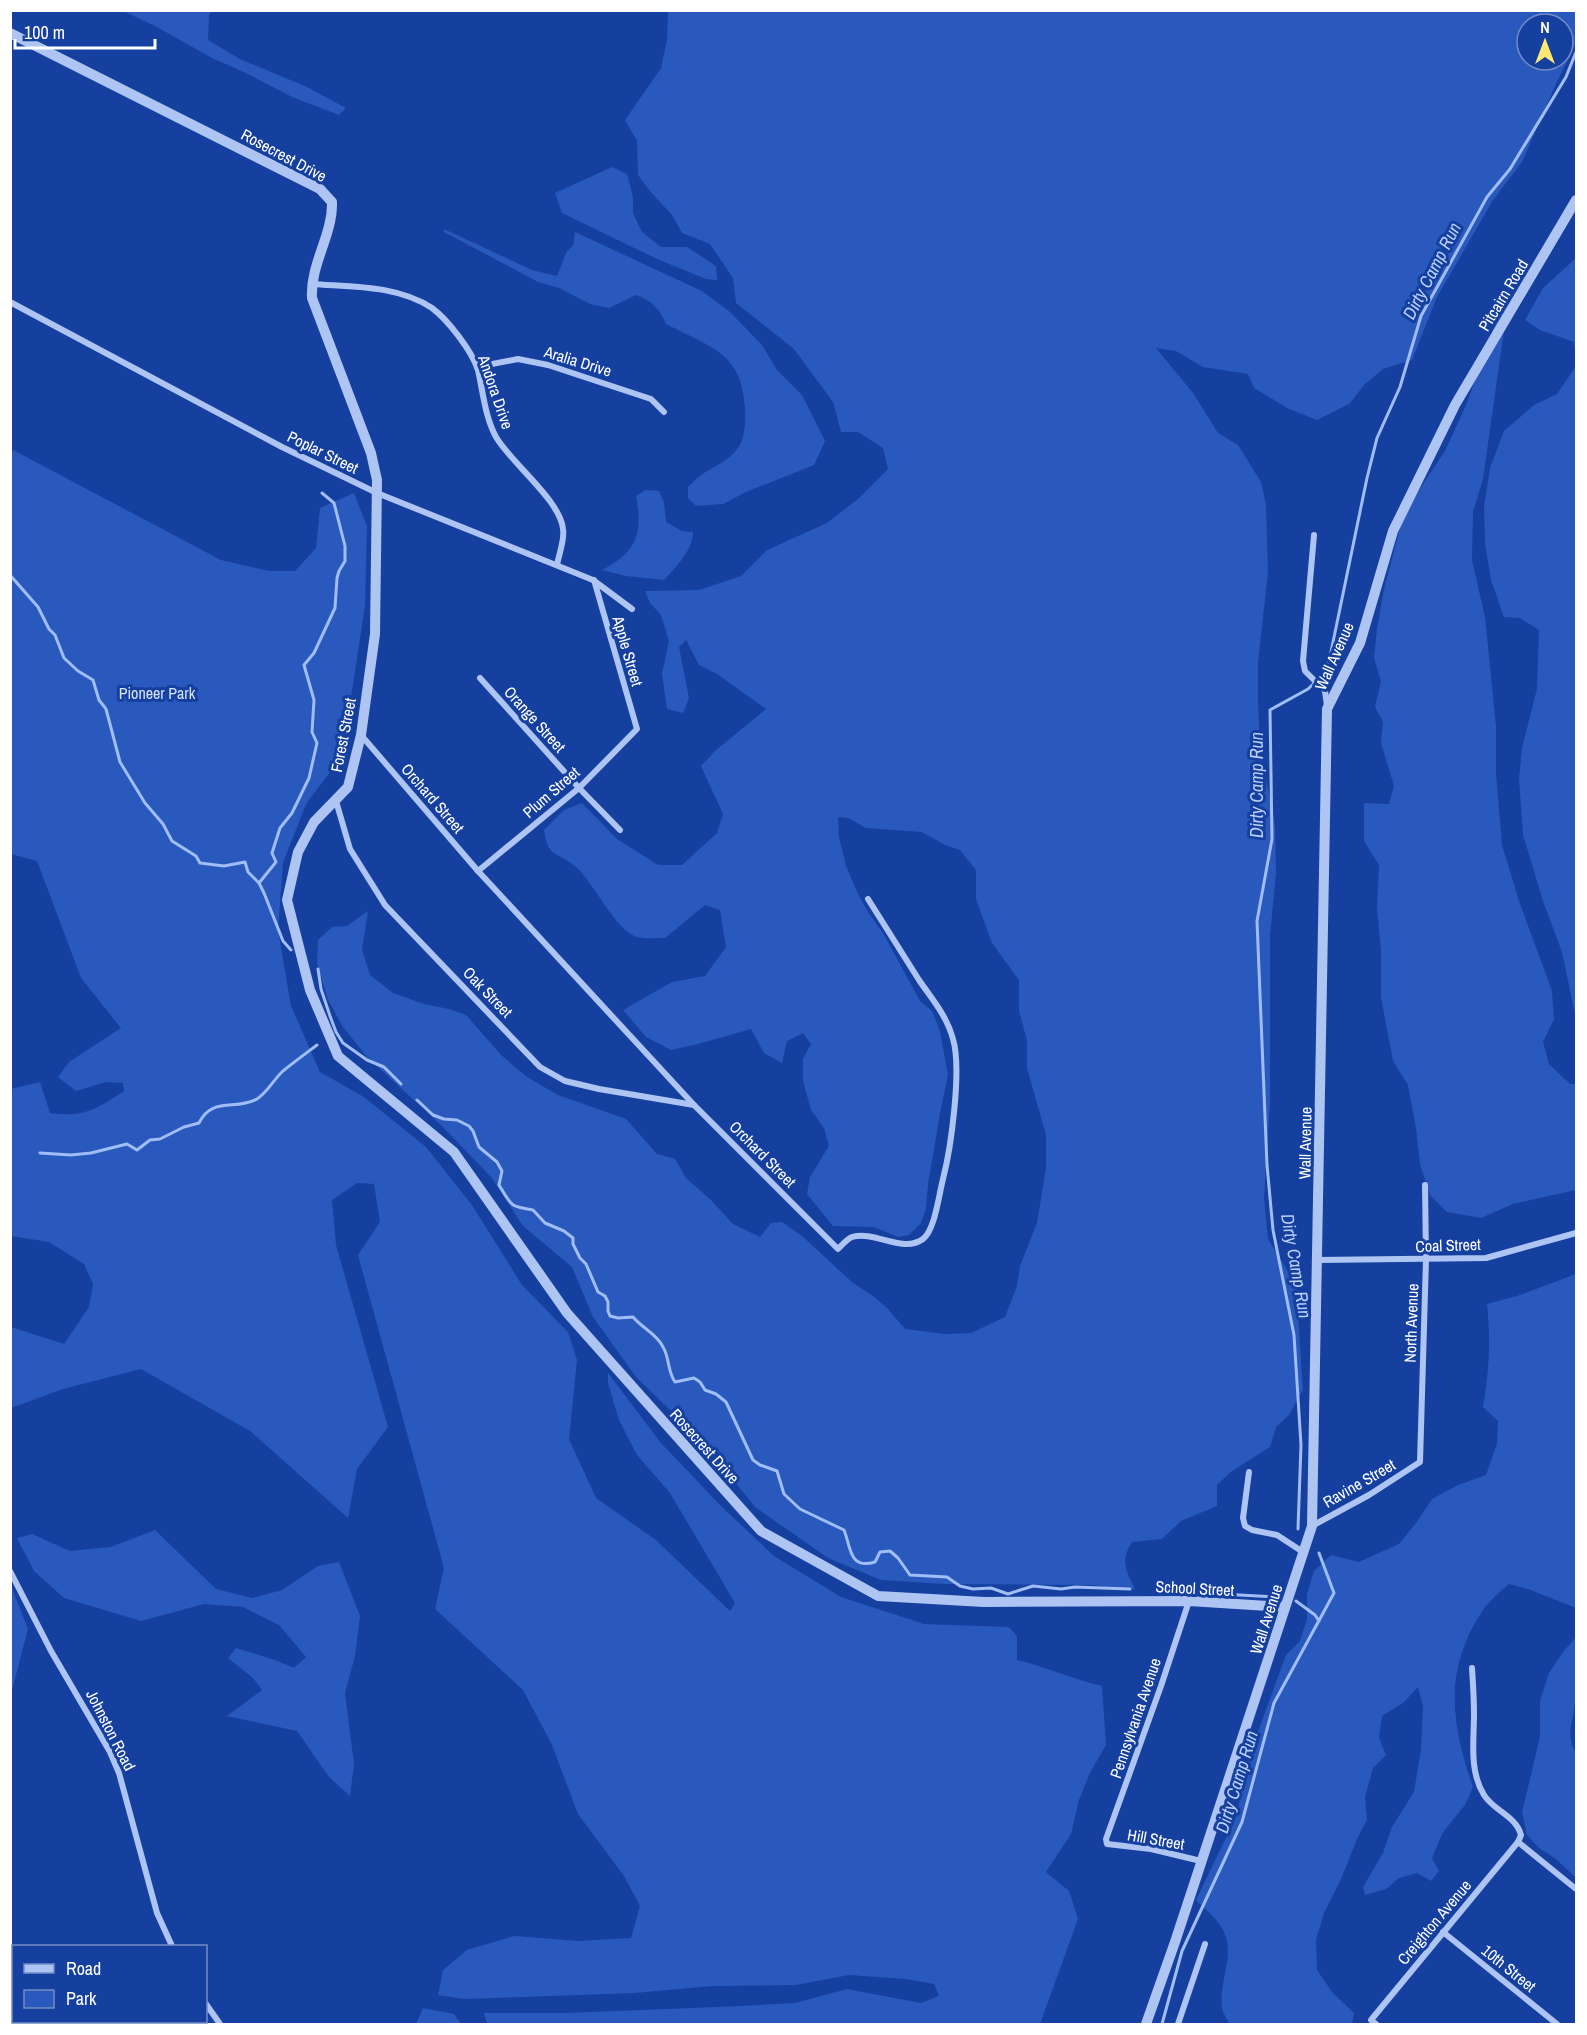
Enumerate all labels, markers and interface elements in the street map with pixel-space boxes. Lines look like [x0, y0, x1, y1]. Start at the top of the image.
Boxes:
scale bar [15, 12, 154, 50]
north arrow [1515, 12, 1575, 72]
text: N [1540, 16, 1550, 38]
text: 100 m [24, 20, 65, 45]
street label: Rosecrest Drive [237, 123, 331, 187]
water label: Dirty Camp Run [1396, 218, 1467, 324]
street label: Pitcairn Road [1473, 255, 1533, 335]
street label: Aralia Drive [541, 340, 614, 382]
street label: Andora Drive [473, 351, 519, 432]
street label: Poplar Street [284, 425, 363, 479]
street label: Apple Street [607, 612, 649, 689]
street label: Wall Avenue [1309, 619, 1359, 693]
street label: Orange Street [499, 681, 571, 757]
park label: Pioneer Park [119, 682, 196, 704]
street label: Forest Street [325, 696, 361, 774]
water label: Dirty Camp Run [1244, 732, 1269, 838]
street label: Orchard Street [396, 758, 470, 838]
street label: Plum Street [518, 761, 584, 823]
street label: Oak Street [458, 962, 518, 1022]
street label: Wall Avenue [1293, 1107, 1317, 1179]
street label: Orchard Street [725, 1116, 801, 1192]
water label: Dirty Camp Run [1275, 1212, 1318, 1320]
street label: Coal Street [1415, 1233, 1482, 1257]
street label: North Avenue [1399, 1283, 1423, 1363]
street label: Rosecrest Drive [665, 1404, 745, 1488]
street label: Ravine Street [1319, 1453, 1400, 1513]
street label: School Street [1155, 1575, 1235, 1601]
street label: Wall Avenue [1244, 1581, 1288, 1657]
street label: Pennsylvania Avenue [1104, 1655, 1166, 1781]
street label: Johnston Road [81, 1686, 141, 1774]
water label: Dirty Camp Run [1209, 1728, 1264, 1836]
street label: Hill Street [1126, 1823, 1187, 1855]
street label: Creighton Avenue [1392, 1875, 1476, 1969]
street label: 10th Street [1477, 1939, 1541, 1997]
legend [12, 1945, 207, 2023]
text: Road [66, 1956, 101, 1981]
text: Park [66, 1986, 97, 2011]

